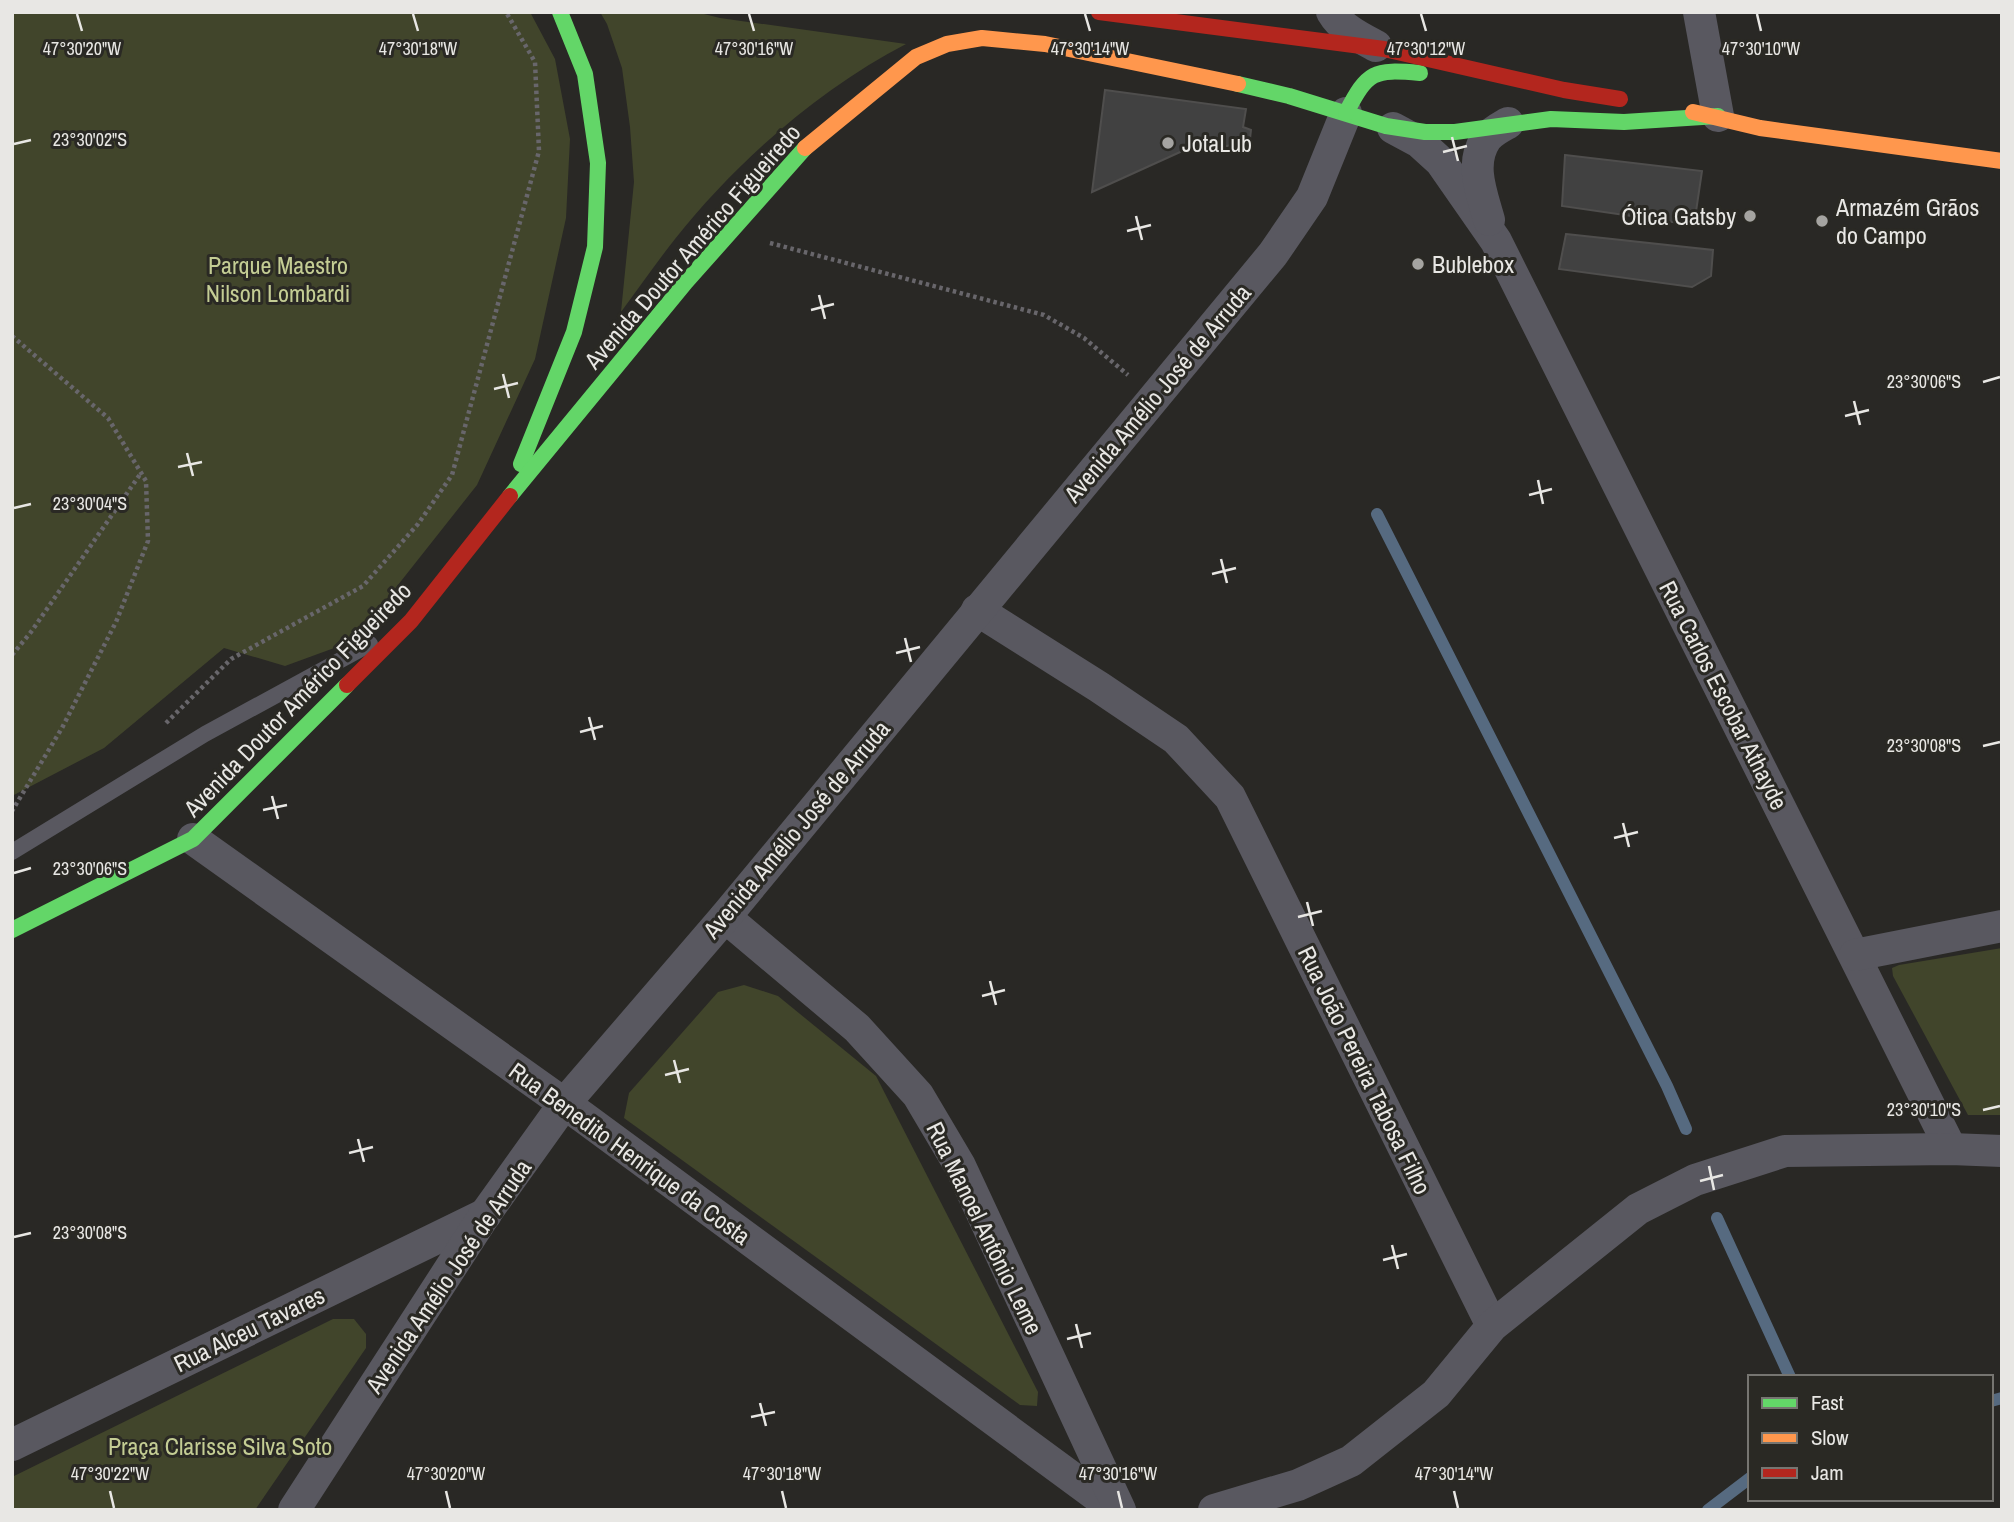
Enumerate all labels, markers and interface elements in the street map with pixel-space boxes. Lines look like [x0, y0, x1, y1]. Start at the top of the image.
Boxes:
text: 47°30'20"W [43, 36, 121, 61]
text: 47°30'18"W [379, 36, 457, 61]
text: 47°30'16"W [715, 36, 793, 61]
text: 47°30'14"W [1051, 36, 1129, 61]
text: 47°30'12"W [1387, 36, 1465, 61]
text: 47°30'10"W [1722, 36, 1800, 61]
street label: Avenida Doutor Américo Figueiredo [576, 117, 807, 376]
text: 23°30'02"S [53, 127, 127, 152]
place label: JotaLub [1182, 127, 1252, 159]
marker: JotaLub [1160, 135, 1176, 151]
place label: Armazém Grãos do Campo [1835, 191, 1979, 251]
place label: Ótica Gatsby [1621, 200, 1736, 232]
marker: Ótica Gatsby [1742, 208, 1758, 224]
marker: Armazém Grãos do Campo [1814, 213, 1830, 229]
place label: Bublebox [1432, 248, 1514, 280]
park label: Parque Maestro Nilson Lombardi [206, 249, 350, 309]
marker: Bublebox [1410, 256, 1426, 272]
street label: Avenida Amélio José de Arruda [1056, 277, 1258, 510]
text: 23°30'06"S [1887, 369, 1961, 394]
text: 23°30'04"S [53, 491, 127, 516]
street label: Avenida Doutor Américo Figueiredo [175, 575, 418, 824]
street label: Rua Carlos Escobar Athayde [1652, 575, 1796, 815]
street label: Avenida Amélio José de Arruda [695, 713, 897, 946]
text: 23°30'08"S [1887, 733, 1961, 758]
text: 23°30'06"S [53, 856, 127, 881]
street label: Rua João Pereira Tabosa Filho [1291, 941, 1439, 1199]
street label: Rua Benedito Henrique da Costa [503, 1055, 757, 1252]
text: 23°30'10"S [1887, 1097, 1961, 1122]
street label: Rua Manoel Antônio Leme [920, 1116, 1050, 1340]
street label: Avenida Amélio José de Arruda [357, 1153, 538, 1400]
text: 23°30'08"S [53, 1220, 127, 1245]
street label: Rua Alceu Tavares [168, 1279, 330, 1379]
legend [1748, 1375, 1993, 1501]
text: Fast [1811, 1388, 1844, 1417]
text: Slow [1811, 1423, 1849, 1452]
park label: Praça Clarisse Silva Soto [108, 1430, 332, 1462]
text: Jam [1811, 1458, 1844, 1487]
text: 47°30'22"W [71, 1461, 149, 1486]
text: 47°30'20"W [407, 1461, 485, 1486]
text: 47°30'18"W [743, 1461, 821, 1486]
text: 47°30'16"W [1079, 1461, 1157, 1486]
text: 47°30'14"W [1415, 1461, 1493, 1486]

